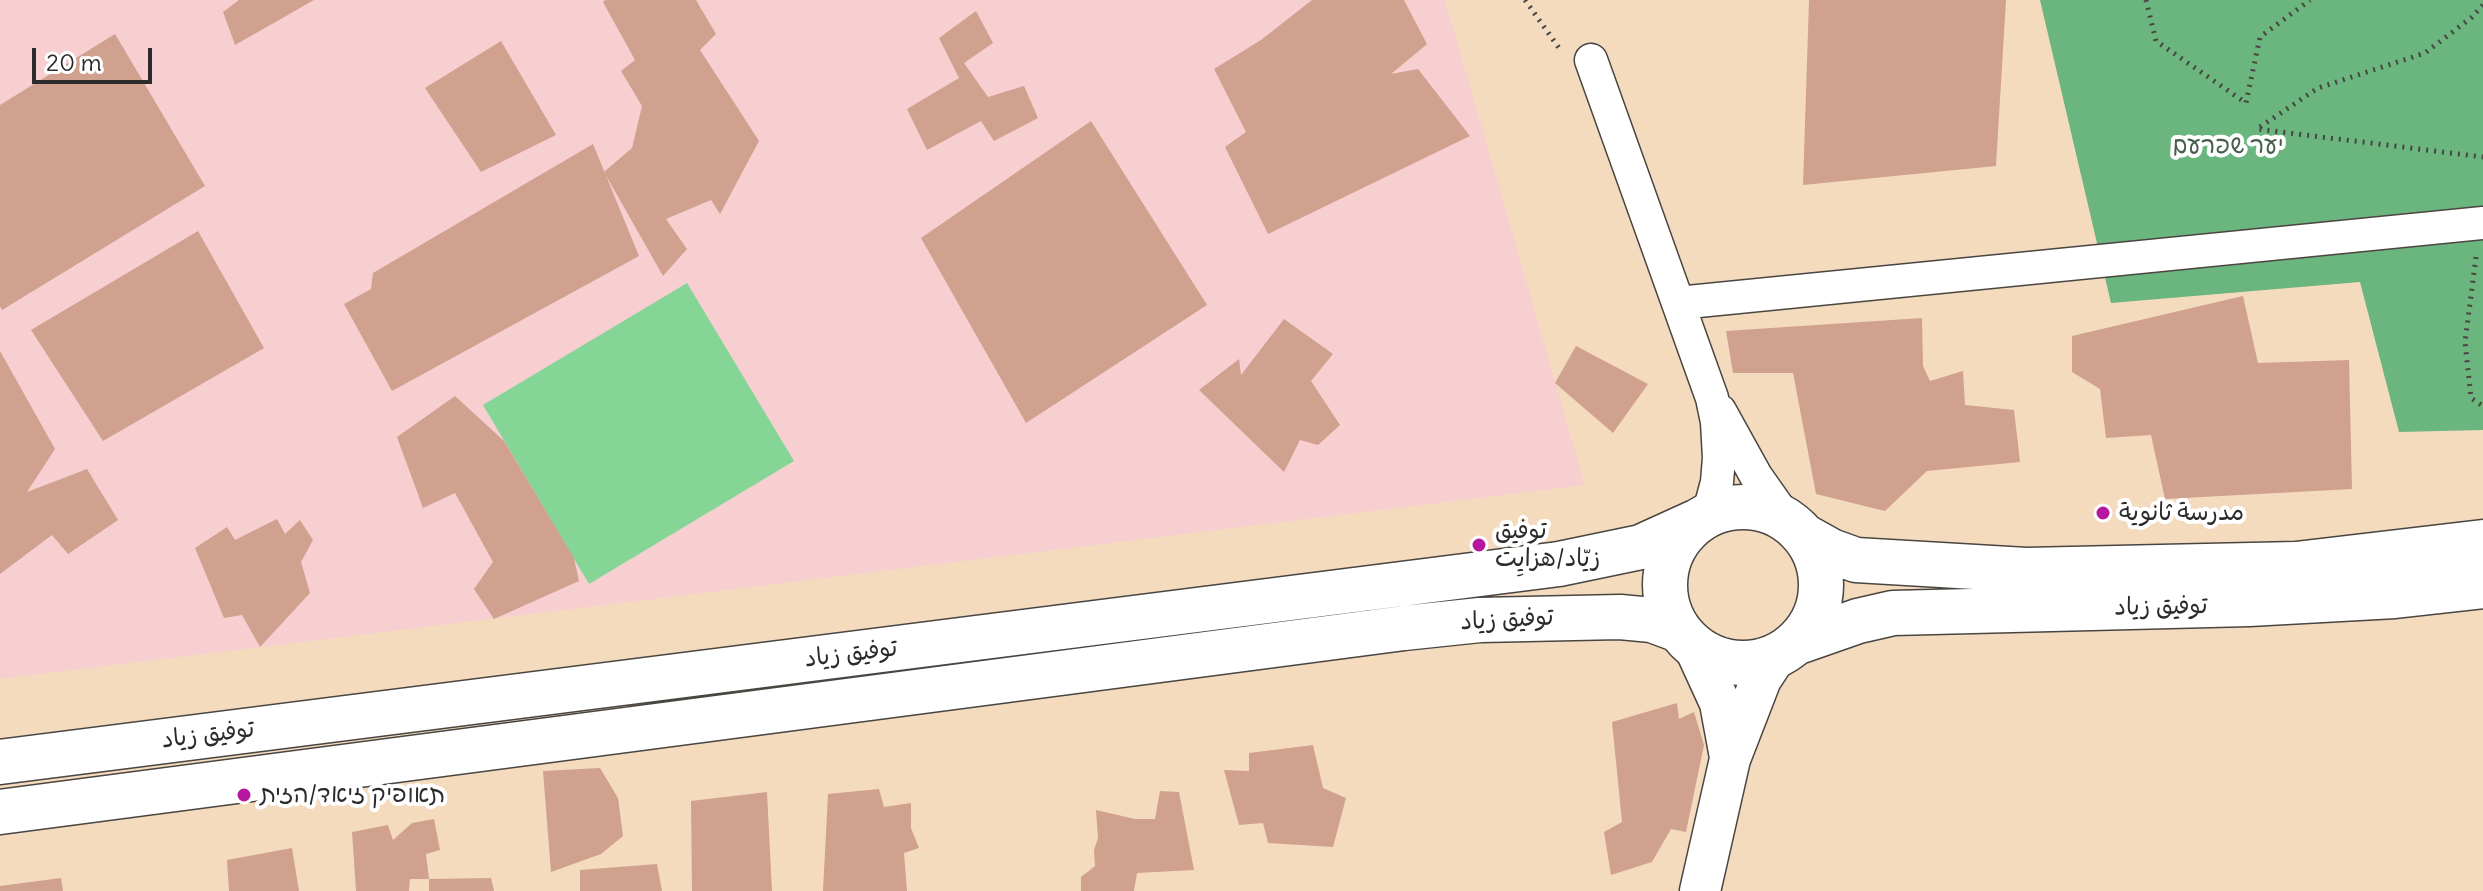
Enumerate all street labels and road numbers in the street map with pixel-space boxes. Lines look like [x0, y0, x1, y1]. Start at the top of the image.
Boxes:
street label: توفيق زياد [2114, 592, 2208, 622]
street label: توفيق زياد [1460, 603, 1554, 637]
street label: توفيق زياد [803, 634, 899, 674]
street label: توفيق زياد [160, 715, 256, 755]

